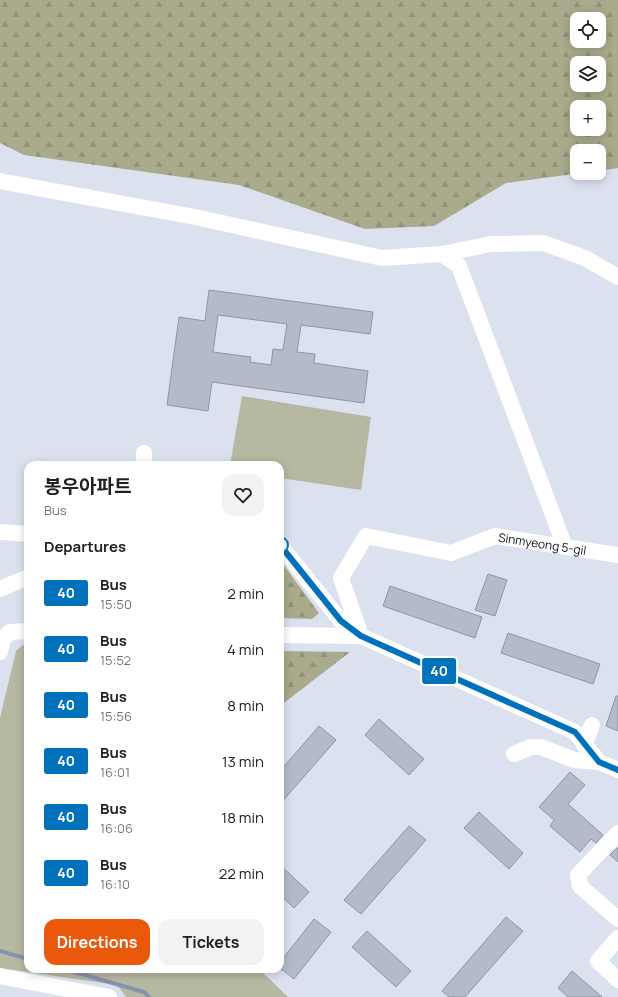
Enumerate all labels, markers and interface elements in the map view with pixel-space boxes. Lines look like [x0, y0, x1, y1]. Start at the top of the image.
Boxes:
map controls [570, 12, 606, 180]
button: locate [570, 12, 606, 48]
button: layers [570, 56, 606, 92]
button: + [570, 100, 606, 136]
button: − [570, 144, 606, 180]
text: 봉우아파트 [44, 473, 131, 499]
button: heart [222, 474, 264, 516]
text: Bus [44, 501, 67, 519]
street label: Sinmyeong 5-gil [497, 528, 588, 559]
text: Departures [44, 536, 126, 557]
unlabelled marker [271, 536, 289, 554]
text: Bus [100, 574, 127, 595]
text: 40 [57, 583, 75, 602]
text: 2 min [227, 583, 264, 604]
text: 15:50 [100, 595, 132, 613]
text: Bus [100, 630, 127, 651]
text: 40 [57, 639, 75, 658]
text: 4 min [227, 639, 264, 660]
text: 15:52 [100, 651, 131, 669]
line badge: 40 [421, 658, 457, 684]
text: 40 [430, 661, 448, 680]
text: Bus [100, 686, 127, 707]
text: 40 [57, 695, 75, 714]
text: 8 min [227, 695, 264, 716]
text: 15:56 [100, 707, 132, 725]
text: Bus [100, 742, 127, 763]
text: 40 [57, 751, 75, 770]
text: 13 min [222, 751, 264, 772]
text: 16:01 [100, 763, 130, 781]
text: Bus [100, 798, 127, 819]
text: 40 [57, 807, 75, 826]
text: 18 min [221, 807, 264, 828]
text: 16:06 [100, 819, 133, 837]
text: Bus [100, 854, 127, 875]
text: 40 [57, 863, 75, 882]
text: 22 min [219, 863, 264, 884]
text: 16:10 [100, 875, 130, 893]
button: Directions [44, 919, 150, 965]
button: Tickets [158, 919, 264, 965]

